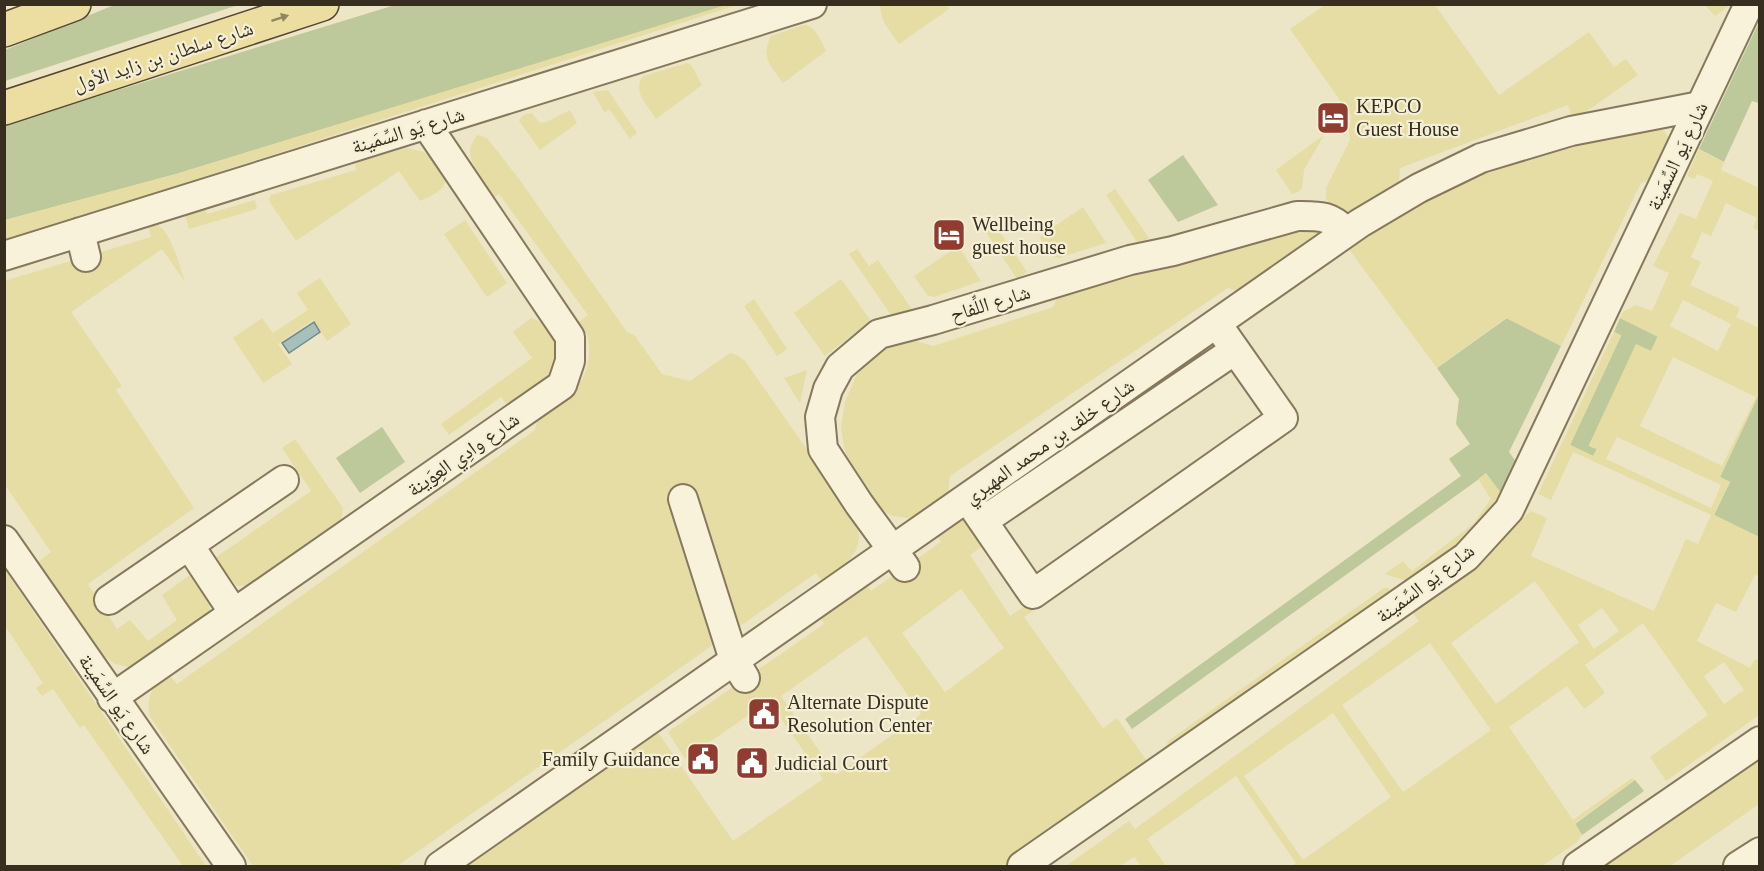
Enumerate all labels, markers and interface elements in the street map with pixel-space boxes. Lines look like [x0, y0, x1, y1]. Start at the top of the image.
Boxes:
one-way arrow [271, 13, 289, 23]
street label: شارع سلطان بن زايد الأول [70, 17, 256, 97]
place label: KEPCO Guest House [1356, 95, 1459, 140]
street label: شارع يَو السِّمَينة [1642, 98, 1713, 214]
hotel icon: KEPCO Guest House [1315, 100, 1351, 136]
street label: شارع يَو السِّمَينة [349, 102, 468, 160]
place label: Wellbeing guest house [972, 213, 1066, 259]
hotel icon: Wellbeing guest house [931, 217, 967, 253]
street label: شارع اللِّفاح [947, 279, 1033, 327]
street label: شارع خلف بن محمد المهيري [960, 374, 1141, 512]
street label: شارع وادِي العِوَينة [403, 407, 526, 505]
street label: شارع يَو السِّمَينة [1372, 539, 1479, 629]
street label: شارع يَو السِّمَينة [73, 650, 160, 759]
place label: Alternate Dispute Resolution Center [787, 691, 932, 736]
public building icon: Alternate Dispute Resolution Center [746, 696, 782, 732]
public building icon: Family Guidance [685, 741, 721, 777]
public building icon: Judicial Court [734, 745, 770, 781]
place label: Family Guidance [542, 748, 680, 771]
place label: Judicial Court [775, 752, 888, 774]

